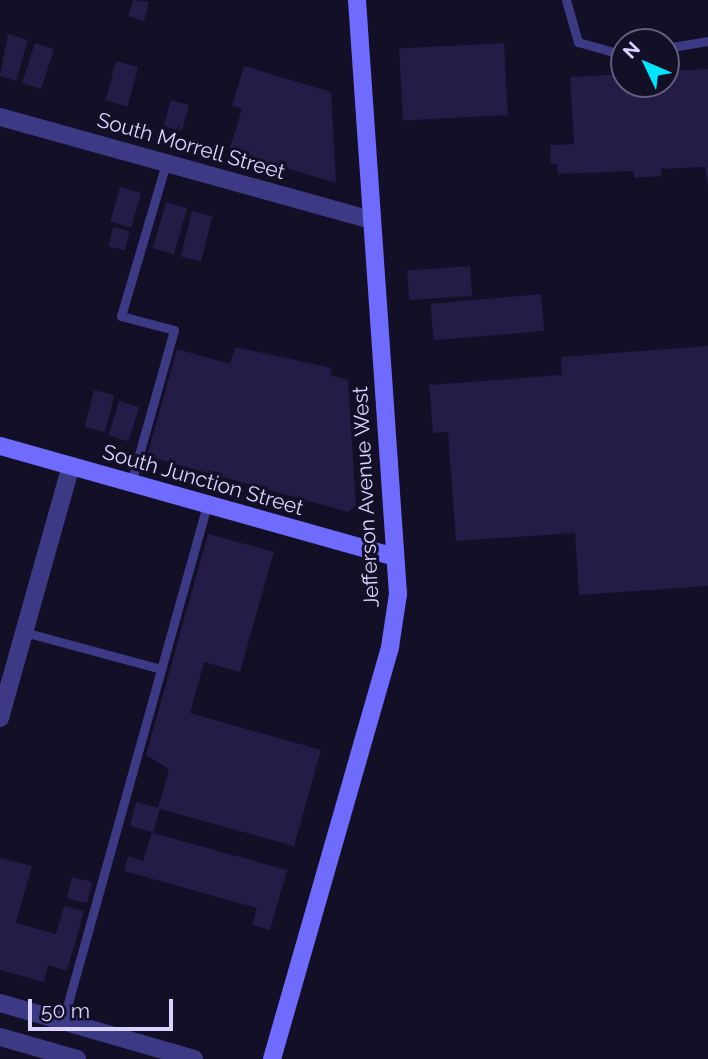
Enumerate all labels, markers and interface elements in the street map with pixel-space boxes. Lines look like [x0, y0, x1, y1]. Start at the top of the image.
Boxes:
north arrow [610, 28, 680, 98]
text: N [618, 37, 644, 63]
street label: South Morrell Street [94, 107, 288, 185]
street label: Jefferson Avenue West [348, 385, 384, 609]
street label: South Junction Street [99, 439, 307, 521]
scale bar [32, 986, 177, 1030]
text: 50 m [41, 998, 90, 1023]

